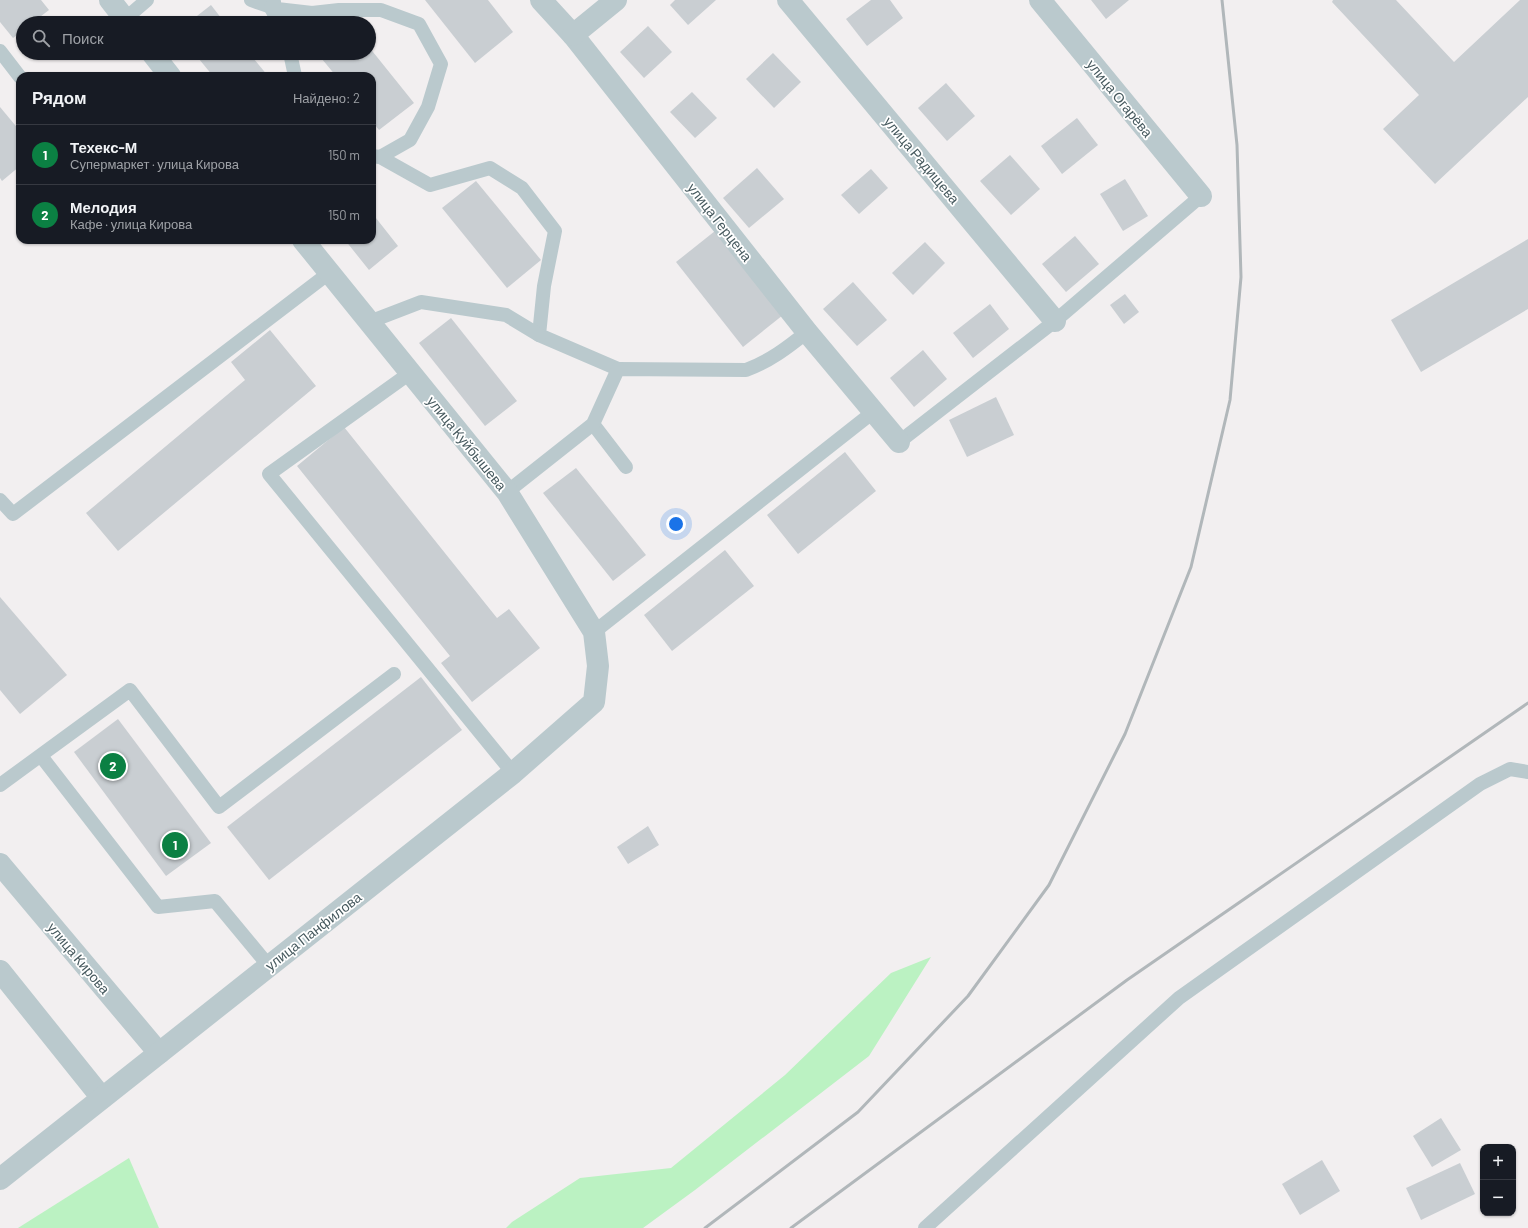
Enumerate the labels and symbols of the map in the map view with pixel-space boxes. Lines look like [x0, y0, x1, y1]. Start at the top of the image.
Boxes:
street label: улица Огарёва [1083, 56, 1157, 141]
street label: улица Радищева [881, 113, 963, 207]
street label: улица Герцена [684, 179, 756, 265]
street label: улица Куйбышева [424, 392, 510, 494]
your location [666, 514, 686, 534]
pin: 2 [100, 751, 126, 781]
pin: 1 [162, 830, 188, 860]
street label: улица Панфилова [262, 888, 365, 974]
street label: улица Кирова [44, 919, 114, 997]

